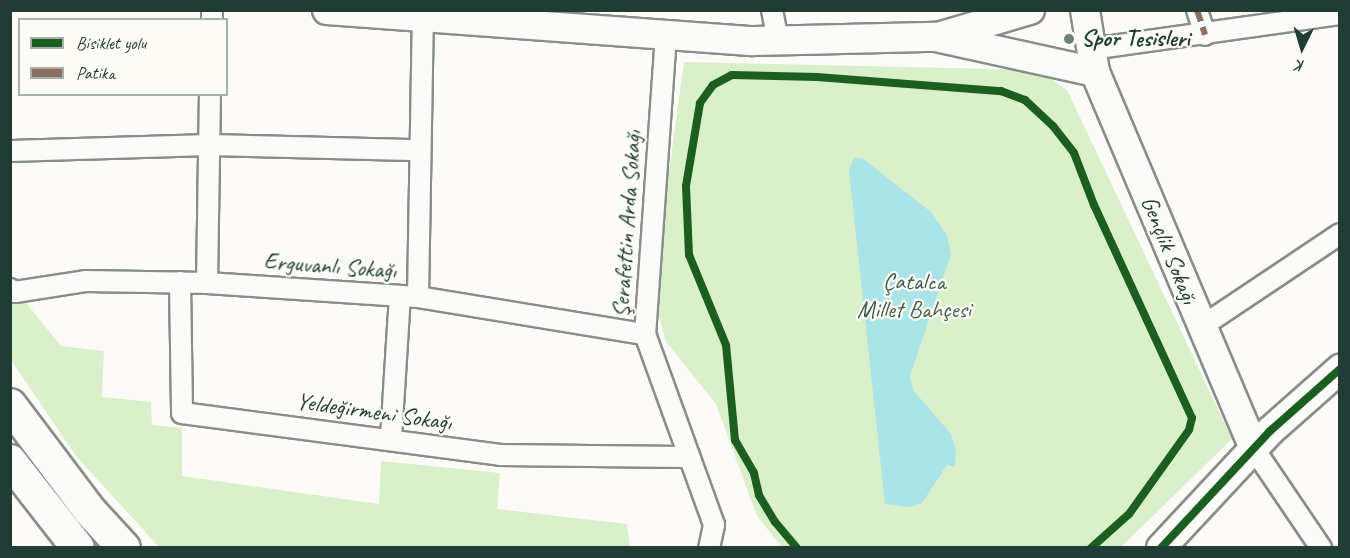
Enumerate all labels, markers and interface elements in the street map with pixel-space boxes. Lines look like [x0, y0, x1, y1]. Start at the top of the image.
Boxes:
legend [18, 18, 228, 96]
north arrow [1272, 18, 1332, 78]
place label: Spor Tesisleri [1081, 25, 1189, 53]
text: Bisiklet yolu [76, 32, 146, 54]
marker: Spor Tesisleri [1062, 32, 1076, 46]
text: K [1296, 56, 1305, 76]
text: Patika [76, 62, 115, 84]
street label: Şerafettin Arda Sokağı [606, 130, 648, 318]
street label: Gençlik Sokağı [1134, 192, 1204, 308]
street label: Erguvanlı Sokağı [263, 247, 397, 285]
park label: Çatalca Millet Bahçesi [857, 268, 971, 324]
street label: Yeldeğirmeni Sokağı [295, 387, 453, 437]

